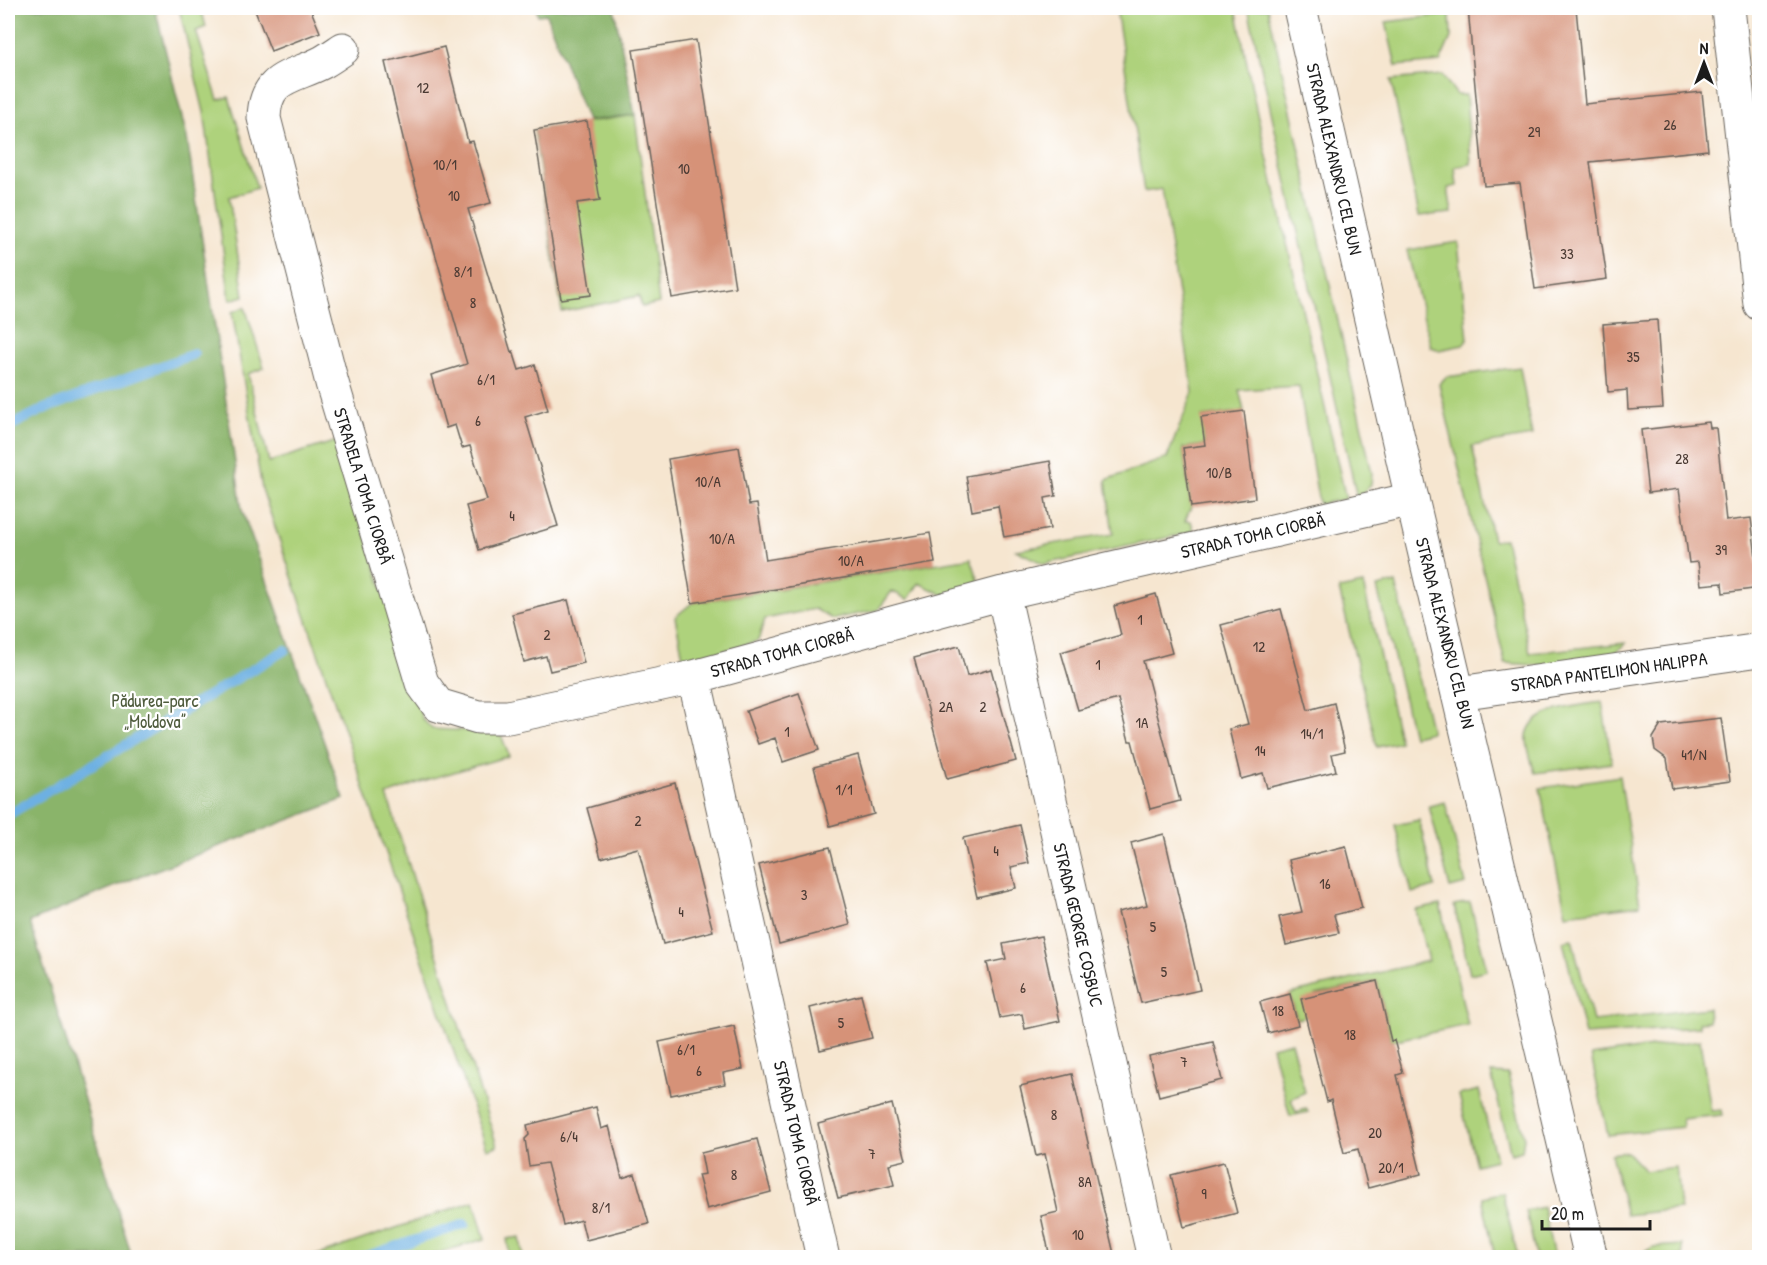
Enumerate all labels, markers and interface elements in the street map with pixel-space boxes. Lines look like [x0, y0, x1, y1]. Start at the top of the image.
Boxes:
north arrow [1674, 33, 1734, 93]
text: N [1700, 37, 1709, 59]
street label: STRADA ALEXANDRU CEL BUN [1300, 61, 1369, 257]
house number: 12 [417, 77, 429, 98]
house number: 26 [1663, 114, 1677, 135]
house number: 29 [1528, 121, 1541, 142]
house number: 10/1 [433, 154, 457, 175]
house number: 10 [678, 158, 690, 179]
house number: 10 [448, 185, 460, 206]
house number: 33 [1560, 243, 1574, 264]
house number: 8/1 [454, 261, 472, 282]
house number: 8 [470, 292, 476, 313]
house number: 35 [1626, 346, 1640, 367]
house number: 6/1 [477, 369, 495, 390]
street label: STRADELA TOMA CIORBĂ [328, 405, 399, 567]
house number: 6 [475, 410, 481, 431]
house number: 28 [1675, 448, 1689, 469]
house number: 10/B [1206, 462, 1232, 483]
house number: 10/A [695, 471, 722, 492]
house number: 4 [509, 505, 515, 526]
street label: STRADA TOMA CIORBĂ [1178, 507, 1328, 564]
house number: 10/A [709, 528, 736, 549]
street label: STRADA ALEXANDRU CEL BUN [1410, 535, 1481, 731]
house number: 39 [1715, 539, 1728, 560]
house number: 10/A [838, 550, 865, 571]
house number: 1 [1137, 609, 1143, 630]
street label: STRADA TOMA CIORBĂ [707, 621, 856, 684]
house number: 2 [543, 624, 551, 645]
house number: 12 [1253, 636, 1265, 657]
street label: STRADA PANTELIMON HALIPPA [1509, 645, 1709, 698]
house number: 1 [1095, 654, 1101, 675]
park label: Pădurea-parc „Moldova” [111, 688, 199, 734]
house number: 2A [939, 696, 954, 717]
house number: 2 [979, 696, 987, 717]
house number: 1A [1136, 712, 1149, 733]
house number: 1 [784, 721, 790, 742]
house number: 14/1 [1301, 723, 1323, 744]
house number: 14 [1254, 740, 1266, 761]
house number: 41/N [1681, 744, 1707, 765]
house number: 1/1 [835, 779, 853, 800]
house number: 2 [634, 810, 642, 831]
house number: 4 [993, 840, 999, 861]
street label: STRADA GEORGE COȘBUC [1047, 840, 1110, 1010]
house number: 16 [1319, 873, 1331, 894]
house number: 3 [801, 884, 808, 905]
house number: 4 [678, 901, 684, 922]
house number: 5 [1150, 916, 1157, 937]
house number: 5 [1161, 961, 1168, 982]
house number: 6 [1020, 977, 1026, 998]
house number: 18 [1272, 1000, 1284, 1021]
house number: 5 [838, 1012, 845, 1033]
house number: 18 [1344, 1024, 1356, 1045]
house number: 6/1 [677, 1039, 695, 1060]
house number: 7 [1180, 1051, 1188, 1072]
street label: STRADA TOMA CIORBĂ [768, 1058, 825, 1208]
house number: 6 [696, 1060, 702, 1081]
house number: 8 [1051, 1104, 1057, 1125]
house number: 20 [1368, 1122, 1382, 1143]
house number: 6/4 [560, 1126, 578, 1147]
house number: 7 [868, 1143, 876, 1164]
house number: 20/1 [1378, 1157, 1404, 1178]
house number: 8 [731, 1164, 737, 1185]
house number: 8A [1078, 1171, 1093, 1192]
house number: 9 [1201, 1183, 1207, 1204]
scale bar [1542, 1193, 1650, 1231]
house number: 8/1 [592, 1197, 610, 1218]
text: 20 m [1551, 1201, 1584, 1226]
house number: 10 [1072, 1224, 1084, 1245]

